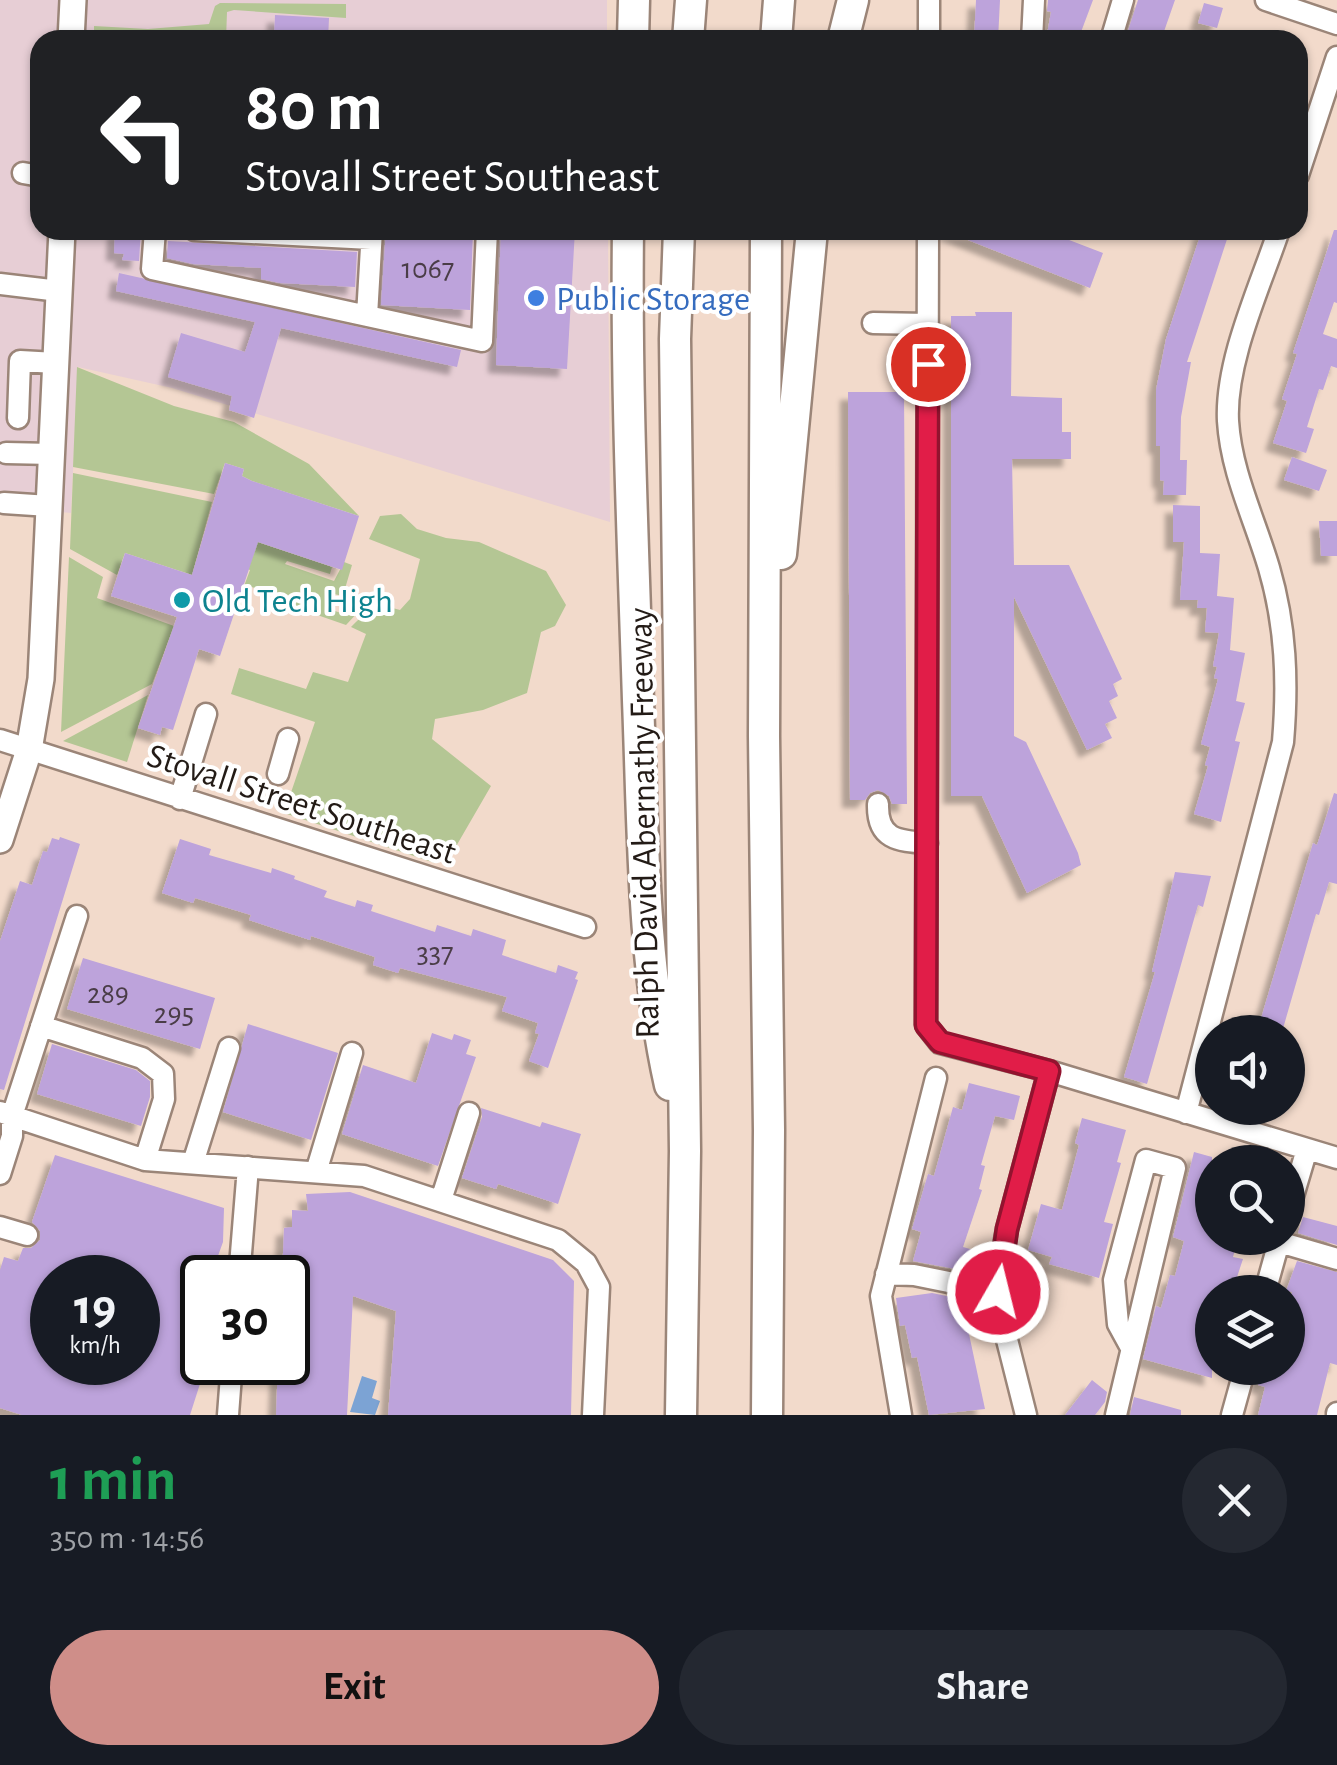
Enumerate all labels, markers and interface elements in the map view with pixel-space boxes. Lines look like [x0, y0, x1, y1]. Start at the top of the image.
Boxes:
icon: left [80, 70, 210, 200]
text: 80 m [245, 73, 383, 143]
text: Stovall Street Southeast [245, 155, 659, 200]
house number: 1067 [402, 254, 454, 284]
place label: Public Storage [556, 282, 750, 317]
marker: Public Storage [525, 287, 547, 309]
pin [886, 322, 971, 407]
icon: arrive [901, 337, 956, 392]
place label: Old Tech High [202, 584, 393, 619]
marker: Old Tech High [171, 589, 193, 611]
street label: Ralph David Abernathy Freeway [623, 607, 666, 1039]
street label: Stovall Street Southeast [143, 738, 460, 871]
house number: 337 [416, 938, 454, 968]
house number: 289 [87, 979, 129, 1009]
house number: 295 [154, 999, 194, 1029]
map controls [1195, 1015, 1305, 1385]
button: sound [1195, 1015, 1305, 1125]
button: search [1195, 1145, 1305, 1255]
position arrow [946, 1240, 1050, 1344]
speed limit sign: 30 [180, 1255, 310, 1385]
button: layers [1195, 1275, 1305, 1385]
text: 19 [74, 1283, 116, 1333]
text: km/h [69, 1333, 121, 1358]
button: close [1182, 1448, 1287, 1553]
text: 1 min [50, 1451, 176, 1511]
text: 350 m · 14:56 [50, 1522, 204, 1554]
button: Exit [50, 1630, 659, 1745]
button: Share [679, 1630, 1287, 1745]

